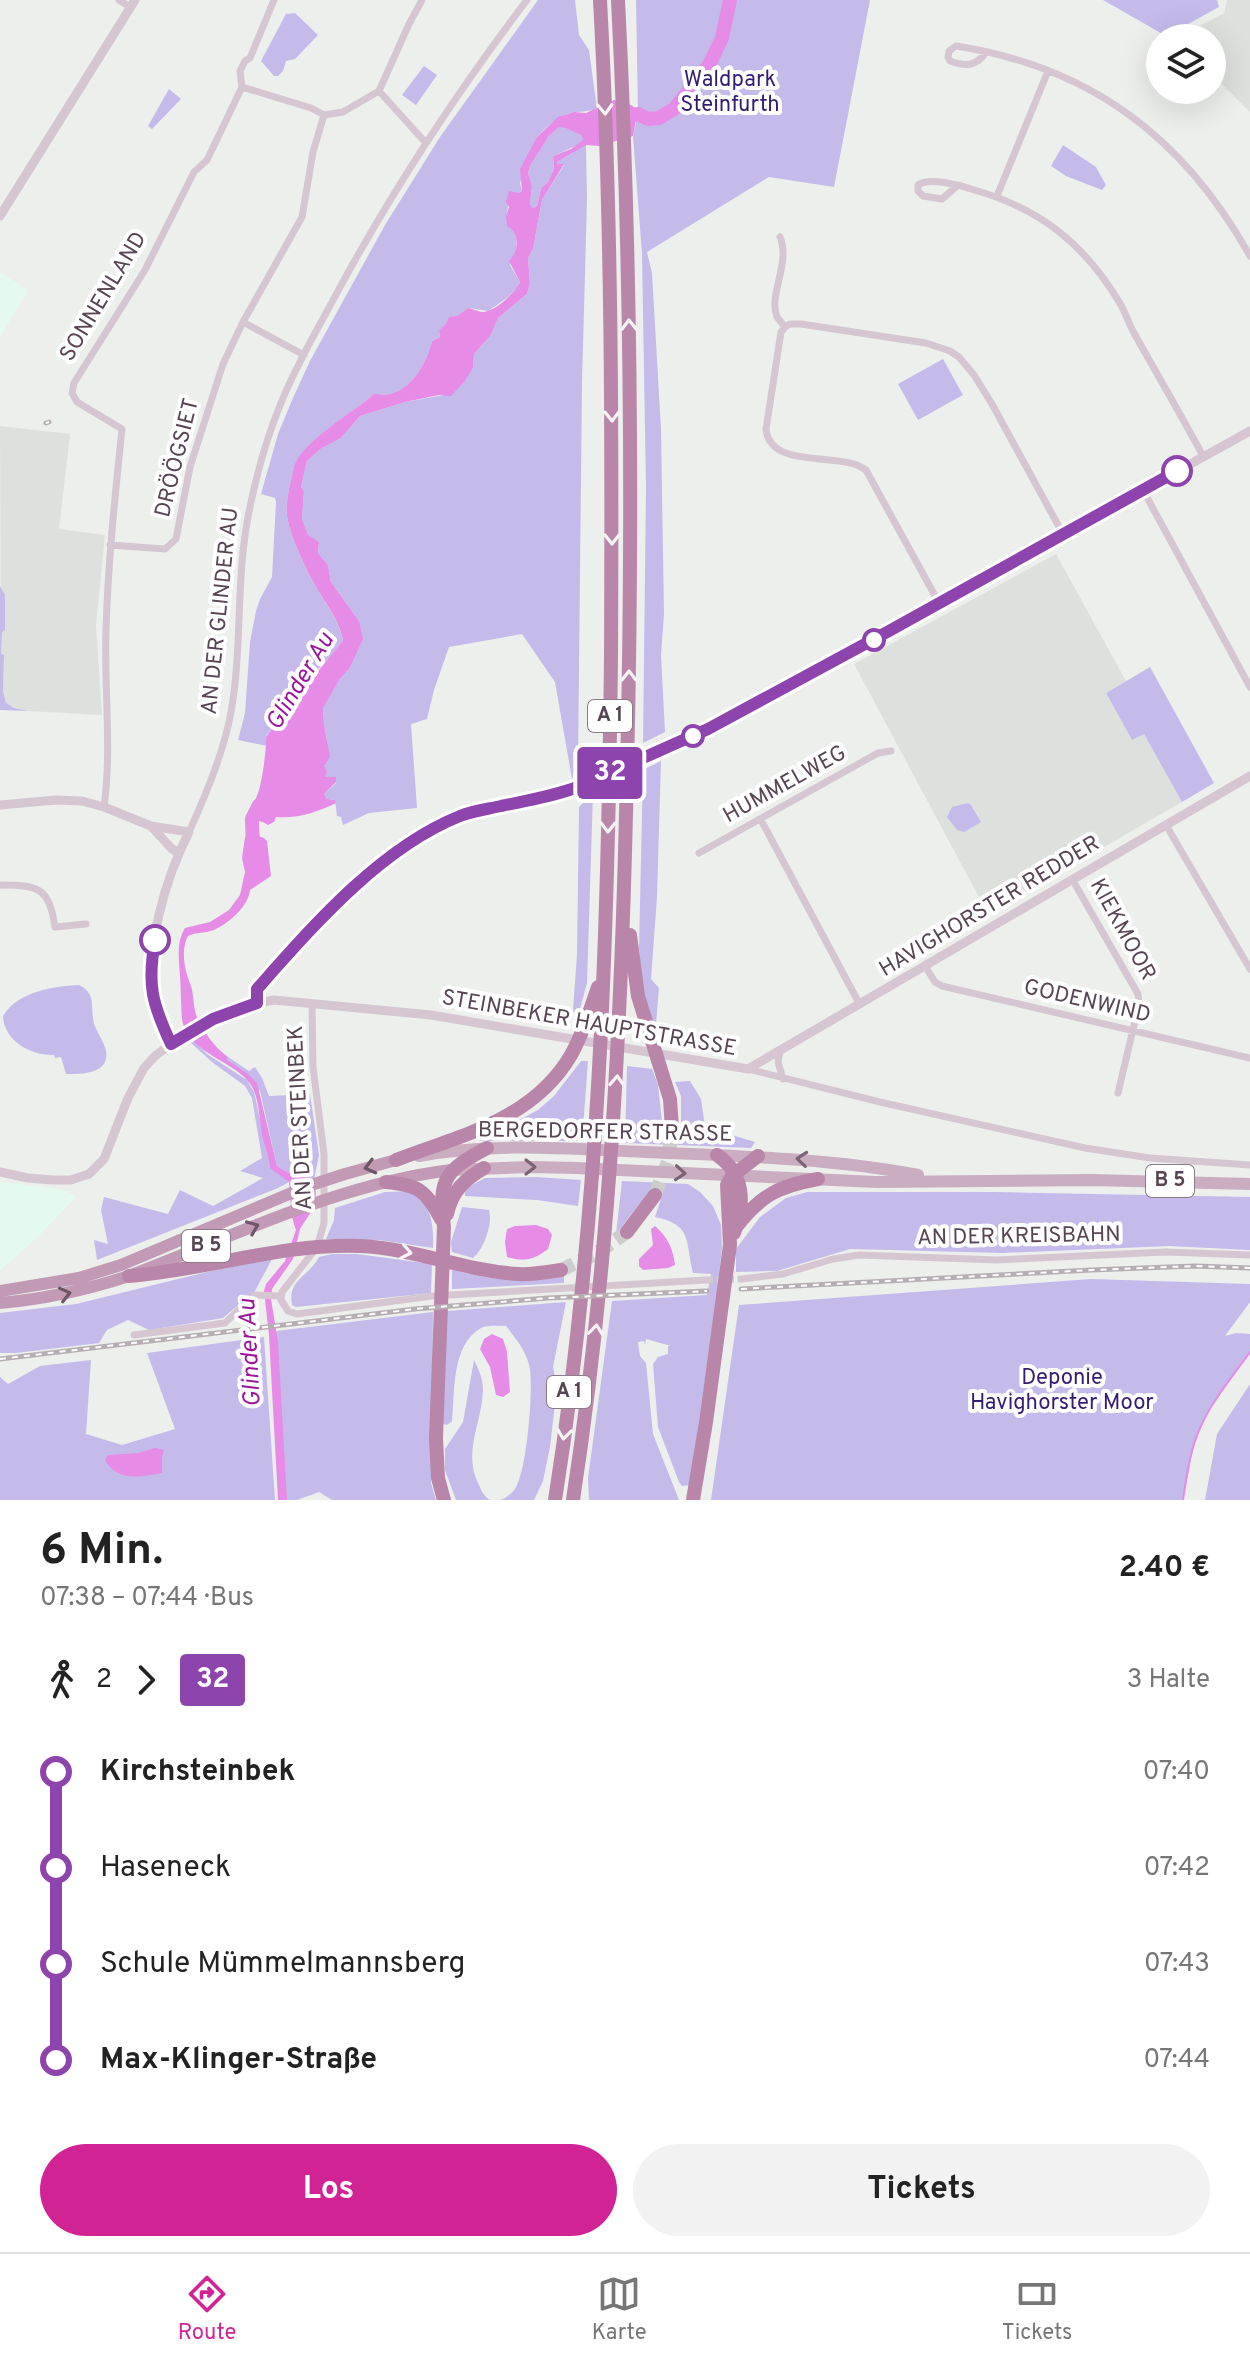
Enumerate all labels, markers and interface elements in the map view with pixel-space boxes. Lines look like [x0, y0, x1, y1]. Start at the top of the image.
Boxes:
map controls [1146, 24, 1226, 104]
button: layers [1146, 24, 1226, 104]
park label: Waldpark Steinfurth [680, 67, 780, 119]
one-way arrow [597, 103, 614, 116]
street label: SONNENLAND [55, 227, 153, 367]
one-way arrow [620, 318, 637, 331]
street label: DRÖÖGSIET [148, 395, 206, 520]
one-way arrow [603, 410, 620, 423]
unlabelled marker [1162, 456, 1192, 486]
street label: AN DER GLINDER AU [197, 506, 245, 716]
one-way arrow [603, 533, 620, 546]
water label: Glinder Au [260, 627, 342, 736]
unlabelled marker [863, 629, 885, 651]
one-way arrow [620, 669, 638, 682]
road number: A 1 [588, 700, 632, 732]
unlabelled marker [682, 725, 704, 747]
street label: HUMMELWEG [719, 740, 851, 830]
line badge: 32 [574, 747, 646, 799]
text: 32 [593, 755, 627, 791]
one-way arrow [599, 821, 617, 834]
street label: HAVIGHORSTER REDDER [875, 830, 1105, 984]
street label: KIEKMOOR [1083, 874, 1161, 986]
unlabelled marker [140, 925, 170, 955]
street label: GODENWIND [1021, 974, 1153, 1030]
street label: STEINBEKER HAUPTSTRASSE [440, 985, 738, 1063]
street label: AN DER STEINBEK [283, 1025, 319, 1211]
one-way arrow [608, 1074, 625, 1086]
street label: BERGEDORFER STRASSE [478, 1117, 732, 1149]
one-way arrow [795, 1151, 808, 1168]
one-way arrow [364, 1158, 378, 1175]
one-way arrow [524, 1158, 537, 1176]
one-way arrow [674, 1164, 687, 1181]
road number: B 5 [1146, 1165, 1194, 1197]
one-way arrow [245, 1220, 259, 1237]
street label: AN DER KREISBAHN [917, 1222, 1121, 1252]
road number: B 5 [182, 1230, 230, 1262]
one-way arrow [399, 1243, 413, 1260]
one-way arrow [58, 1286, 72, 1303]
water label: Glinder Au [233, 1297, 269, 1408]
one-way arrow [587, 1323, 604, 1336]
park label: Deponie Havighorster Moor [970, 1365, 1154, 1417]
road number: A 1 [547, 1376, 591, 1408]
one-way arrow [555, 1428, 572, 1441]
text: 6 Min. [40, 1524, 163, 1580]
text: 2.40 € [1119, 1550, 1210, 1587]
text: 07:38 – 07:44 · Bus [40, 1582, 254, 1615]
icon: walk [40, 1658, 84, 1702]
icon: forward [124, 1658, 168, 1702]
text: 32 [196, 1662, 229, 1698]
text: 2 [96, 1664, 112, 1697]
text: 3 Halte [1127, 1664, 1210, 1697]
text: Kirchsteinbek [100, 1754, 295, 1791]
text: 07:40 [1143, 1756, 1210, 1789]
text: Haseneck [100, 1850, 231, 1887]
text: 07:42 [1144, 1852, 1210, 1885]
text: Schule Mümmelmannsberg [100, 1946, 466, 1983]
text: 07:43 [1144, 1948, 1210, 1981]
text: Max-Klinger-Straße [100, 2042, 377, 2079]
text: 07:44 [1143, 2044, 1210, 2077]
button: Los [40, 2144, 617, 2236]
button: Tickets [633, 2144, 1210, 2236]
tab: Route [178, 2272, 236, 2347]
tab: Karte [592, 2272, 647, 2347]
tab: Tickets [1002, 2272, 1072, 2347]

